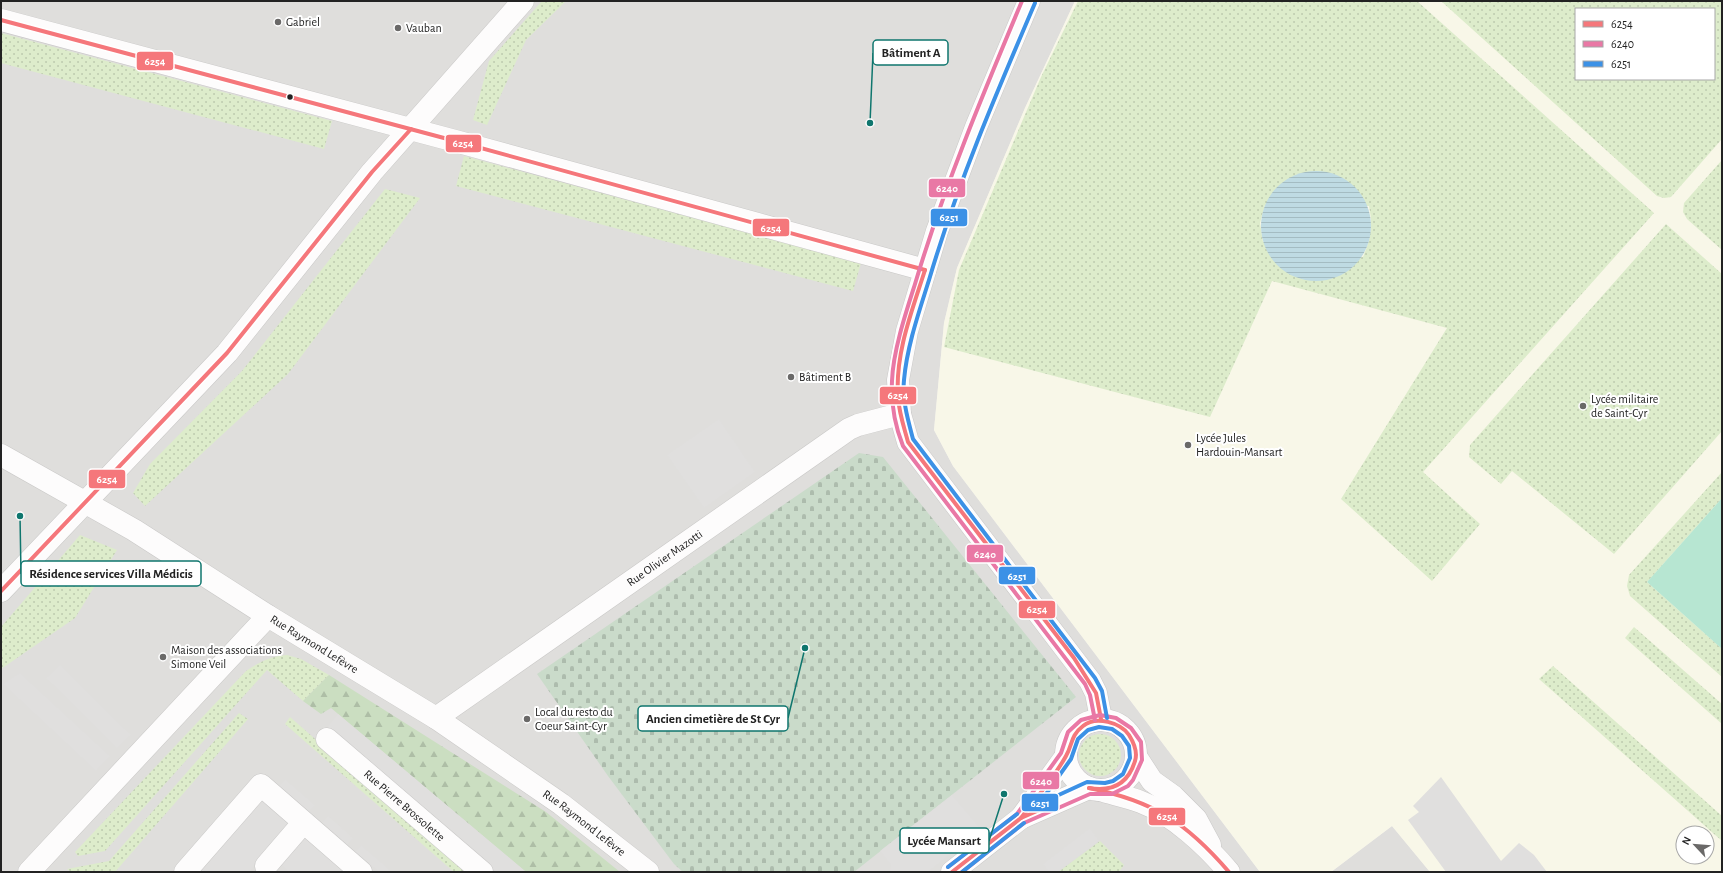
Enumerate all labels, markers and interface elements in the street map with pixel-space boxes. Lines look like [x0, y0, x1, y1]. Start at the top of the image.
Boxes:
legend [1575, 8, 1715, 80]
place label: Gabriel [286, 16, 320, 28]
marker: Gabriel [273, 17, 283, 27]
text: 6254 [1611, 18, 1633, 30]
place label: Vauban [406, 22, 442, 34]
marker: Vauban [393, 23, 403, 33]
text: 6240 [1611, 38, 1634, 50]
callout: Bâtiment A [873, 40, 948, 65]
text: Bâtiment A [881, 47, 941, 60]
line badge: 6254 [136, 51, 174, 71]
text: 6254 [145, 56, 166, 67]
text: 6251 [1611, 58, 1631, 70]
unlabelled marker [285, 92, 295, 102]
line badge: 6254 [445, 134, 482, 153]
text: 6254 [453, 138, 474, 149]
line badge: 6240 [928, 178, 966, 198]
text: 6240 [936, 183, 958, 194]
line badge: 6251 [930, 208, 968, 227]
text: 6251 [939, 212, 959, 223]
line badge: 6254 [752, 218, 790, 237]
text: 6254 [761, 223, 782, 234]
place label: Bâtiment B [799, 371, 851, 383]
marker: Bâtiment B [786, 372, 796, 382]
line badge: 6254 [879, 386, 917, 405]
text: 6254 [888, 390, 909, 401]
place label: Lycée militaire de Saint-Cyr [1591, 393, 1658, 420]
marker: Lycée militaire de Saint-Cyr [1578, 401, 1588, 411]
place label: Lycée Jules Hardouin-Mansart [1196, 432, 1283, 458]
marker: Lycée Jules Hardouin-Mansart [1183, 440, 1193, 450]
line badge: 6254 [88, 469, 126, 489]
text: 6254 [97, 474, 118, 485]
street label: Rue Olivier Mazotti [625, 528, 705, 589]
line badge: 6240 [966, 544, 1004, 563]
text: 6240 [974, 549, 996, 560]
callout: Résidence services Villa Médicis [21, 561, 201, 586]
line badge: 6251 [998, 566, 1036, 585]
text: Résidence services Villa Médicis [29, 568, 193, 581]
text: 6251 [1007, 571, 1027, 582]
line badge: 6254 [1018, 600, 1056, 619]
text: 6254 [1027, 604, 1048, 615]
street label: Rue Raymond Lefèvre [268, 613, 360, 675]
place label: Maison des associations Simone Veil [171, 644, 282, 670]
marker: Maison des associations Simone Veil [158, 652, 168, 662]
place label: Local du resto du Coeur Saint-Cyr [535, 706, 613, 733]
callout: Ancien cimetière de St Cyr [638, 706, 788, 731]
text: Ancien cimetière de St Cyr [646, 713, 781, 726]
marker: Local du resto du Coeur Saint-Cyr [522, 714, 532, 724]
street label: Rue Pierre Brossolette [362, 767, 447, 843]
line badge: 6240 [1022, 771, 1060, 790]
text: 6240 [1030, 776, 1052, 787]
street label: Rue Raymond Lefèvre [541, 787, 628, 858]
line badge: 6251 [1021, 793, 1059, 812]
text: 6251 [1030, 798, 1050, 809]
line badge: 6254 [1148, 807, 1186, 826]
text: 6254 [1157, 811, 1178, 822]
north arrow [1675, 825, 1715, 865]
callout: Lycée Mansart [900, 828, 989, 853]
text: Lycée Mansart [907, 835, 981, 848]
text: N [1680, 835, 1693, 847]

